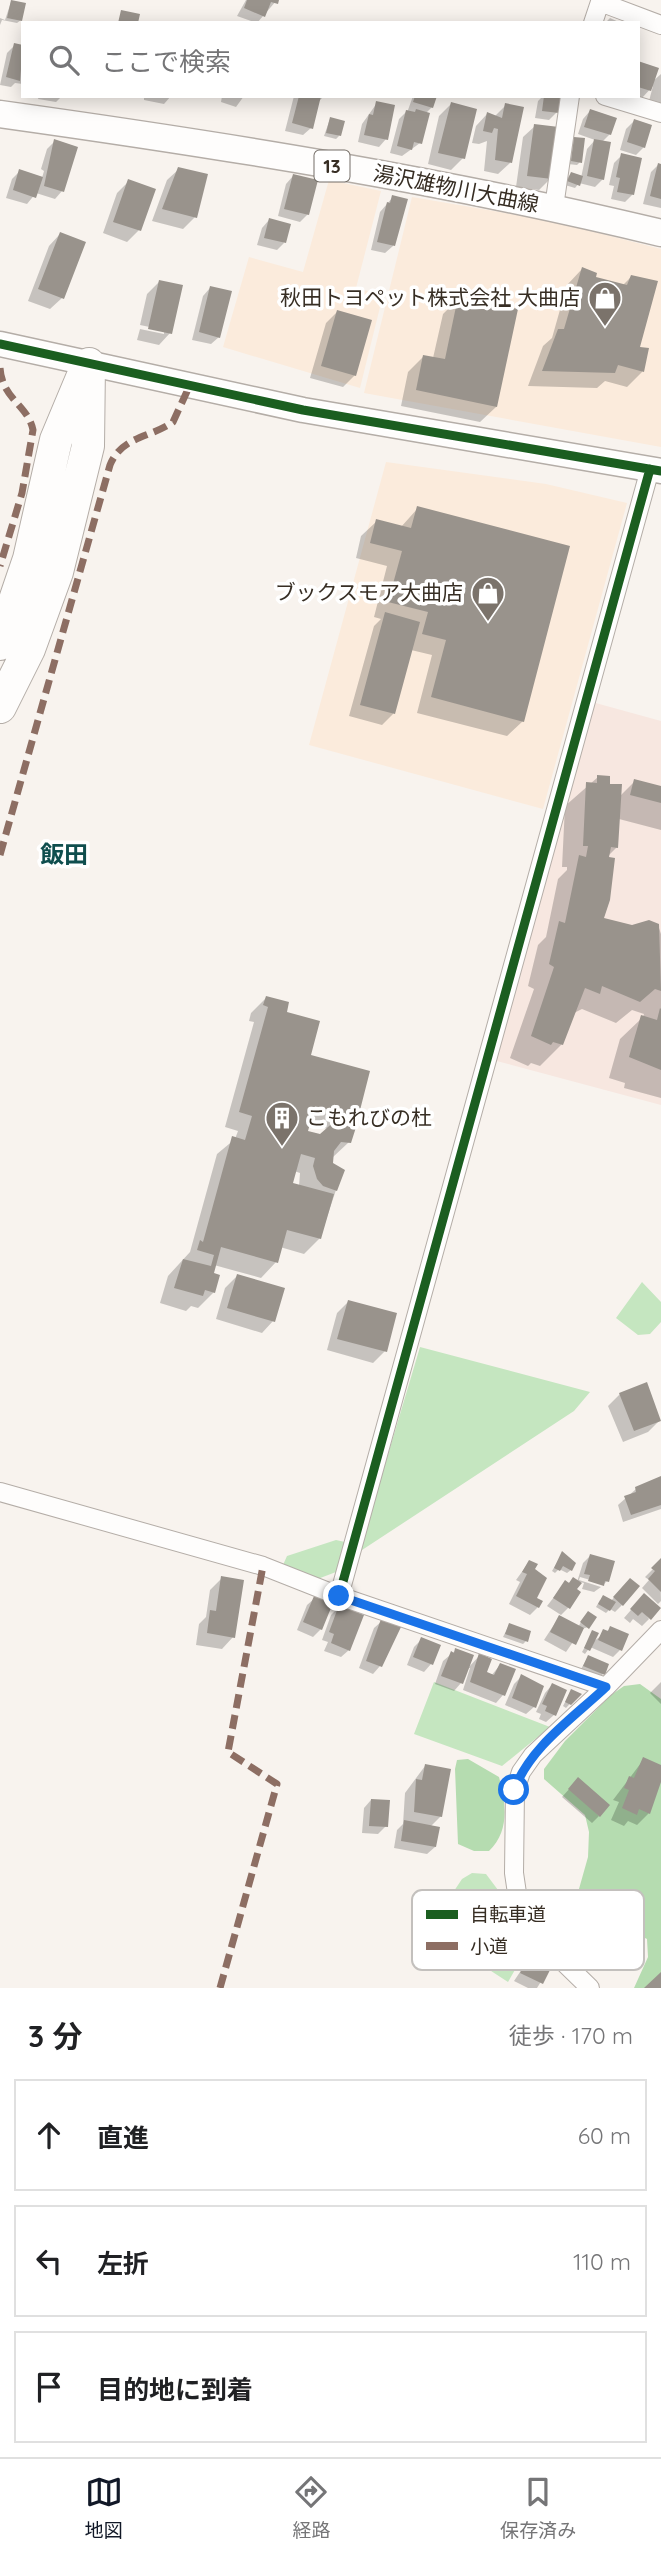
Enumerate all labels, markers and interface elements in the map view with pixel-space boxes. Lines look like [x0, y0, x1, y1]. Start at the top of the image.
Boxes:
search box [21, 21, 640, 98]
icon: search [45, 41, 83, 79]
text: ここで検索 [101, 45, 231, 78]
road number: 13 [314, 150, 350, 182]
street label: 湯沢雄物川大曲線 [371, 159, 541, 217]
shop icon: 秋田トヨペット株式会社 大曲店 [586, 279, 624, 328]
place label: 秋田トヨペット株式会社 大曲店 [280, 284, 580, 310]
shop icon: ブックスモア大曲店 [469, 574, 507, 623]
place label: ブックスモア大曲店 [275, 579, 463, 605]
district label: 飯田 [40, 839, 88, 869]
building icon: こもれびの杜 [263, 1099, 301, 1148]
place label: こもれびの杜 [306, 1104, 432, 1130]
route end [323, 1580, 354, 1611]
route start [498, 1774, 529, 1805]
legend [412, 1890, 644, 1970]
text: 自転車道 [470, 1902, 546, 1926]
text: 小道 [470, 1934, 508, 1958]
text: 3 分 [28, 2017, 83, 2055]
text: 徒歩 · 170 m [509, 2021, 633, 2050]
icon: ahead [30, 2116, 68, 2154]
text: 直進 [97, 2121, 149, 2154]
text: 60 m [578, 2121, 631, 2150]
icon: left [30, 2242, 68, 2280]
text: 左折 [97, 2247, 149, 2280]
text: 110 m [573, 2247, 631, 2276]
icon: arrive [30, 2368, 68, 2406]
text: 目的地に到着 [97, 2373, 253, 2406]
tab: 地図 [85, 2473, 123, 2542]
tab: 経路 [292, 2473, 330, 2542]
tab: 保存済み [500, 2473, 576, 2542]

